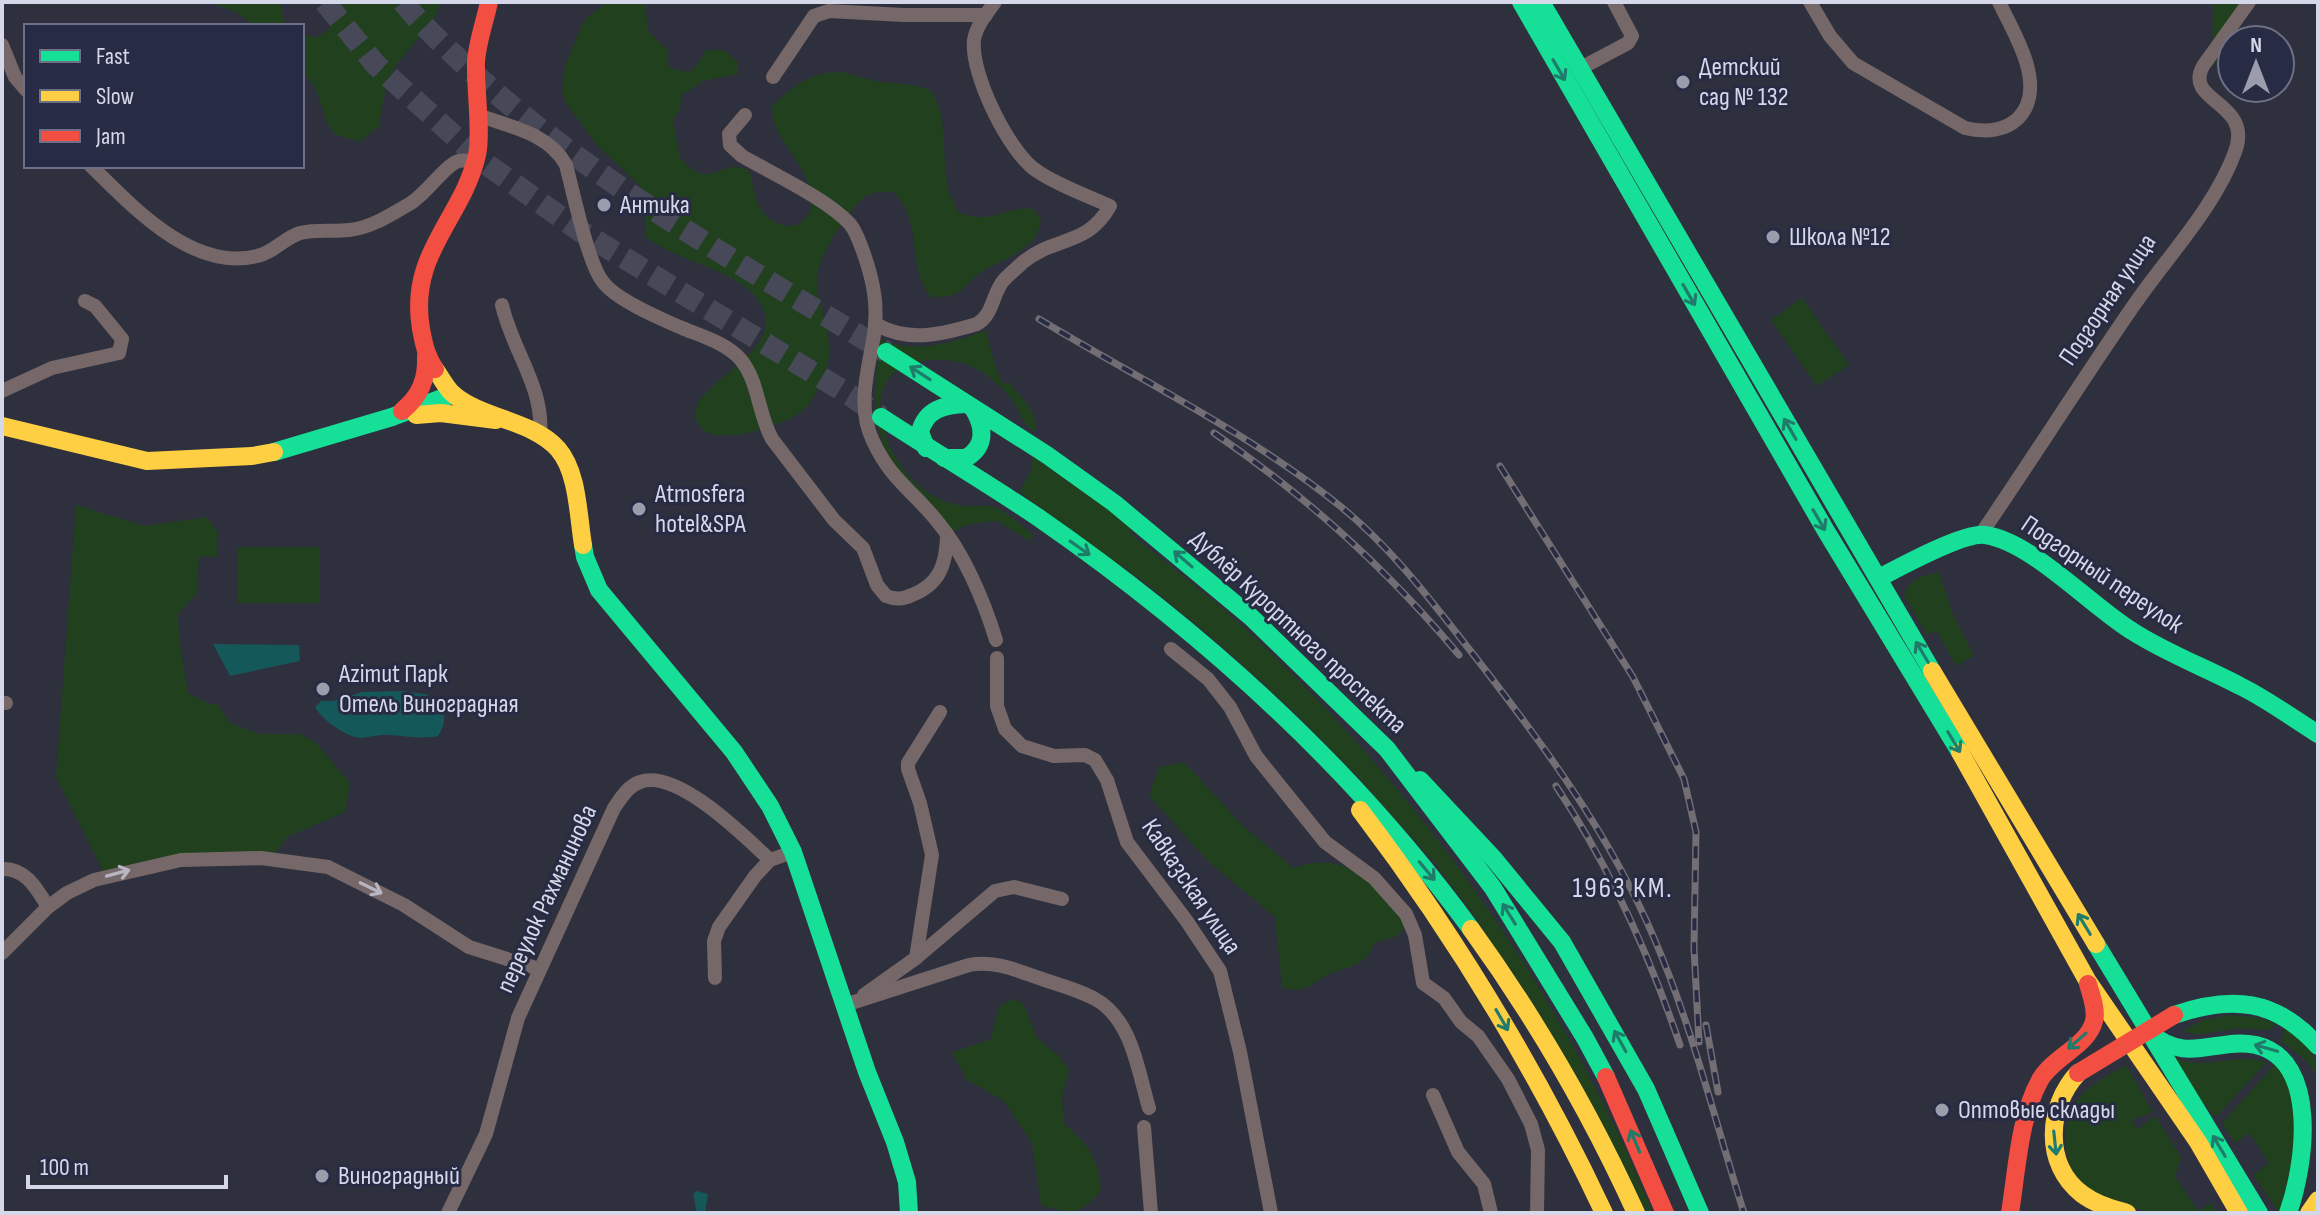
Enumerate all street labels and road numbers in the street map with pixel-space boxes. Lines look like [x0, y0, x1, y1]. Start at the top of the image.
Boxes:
street label: Подгорная улица [2053, 228, 2163, 372]
street label: Подгорный переулок [2015, 509, 2189, 641]
street label: Дублёр Курортного проспекта [1183, 524, 1413, 740]
street label: переулок Рахманинова [490, 800, 604, 998]
street label: Кавказская улица [1134, 813, 1248, 961]

